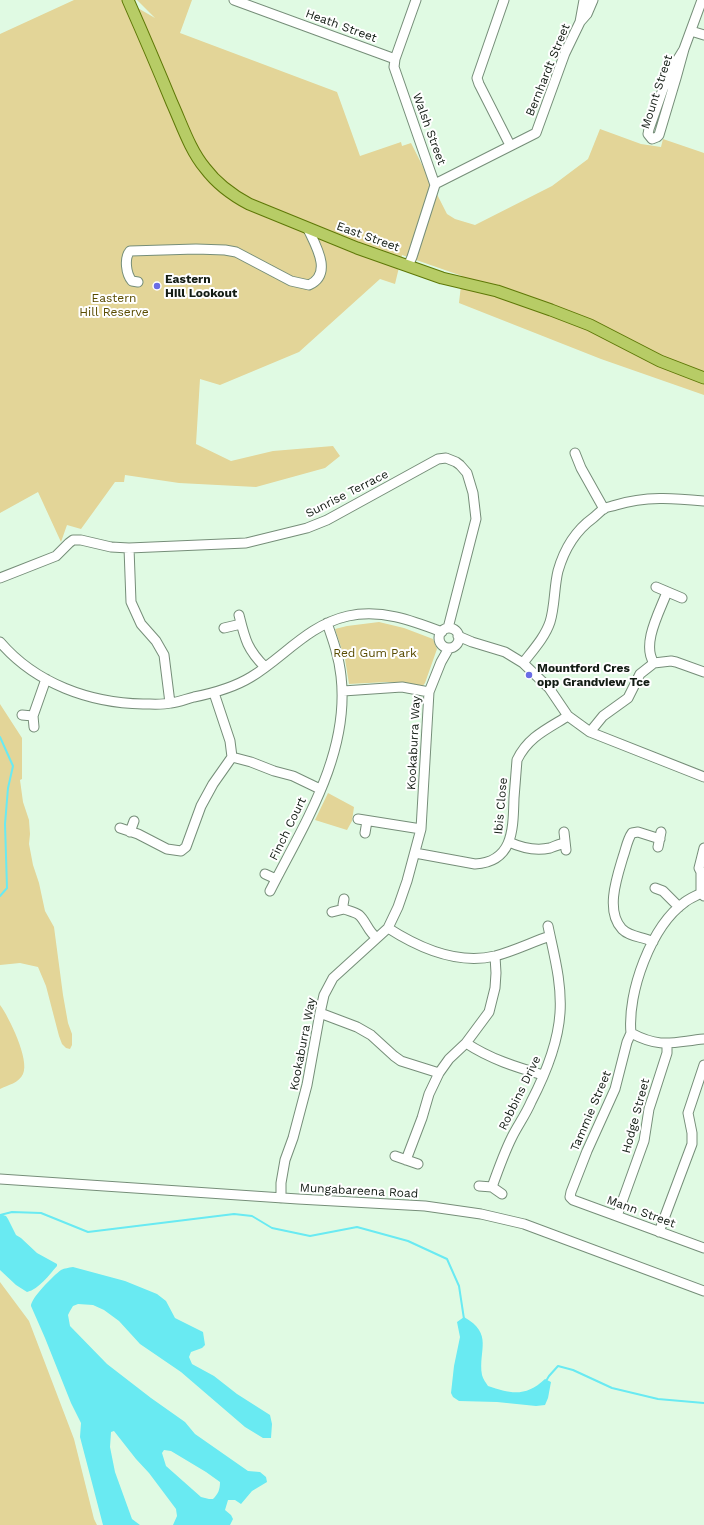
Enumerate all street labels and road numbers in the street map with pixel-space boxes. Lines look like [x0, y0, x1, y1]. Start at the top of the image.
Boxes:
street label: Heath Street [303, 6, 379, 46]
street label: Bernhardt Street [523, 22, 573, 118]
street label: Mount Street [638, 53, 676, 131]
street label: Walsh Street [409, 91, 449, 167]
street label: East Street [335, 219, 401, 255]
street label: Sunrise Terrace [303, 467, 391, 521]
street label: Kookaburra Way [404, 696, 424, 790]
street label: Ibis Close [491, 777, 511, 835]
street label: Finch Court [266, 795, 310, 863]
street label: Kookaburra Way [287, 996, 319, 1092]
street label: Robbins Drive [496, 1053, 544, 1133]
street label: Tammie Street [568, 1069, 614, 1153]
street label: Hodge Street [619, 1077, 653, 1155]
street label: Mungabareena Road [299, 1181, 419, 1201]
street label: Mann Street [605, 1193, 677, 1231]

